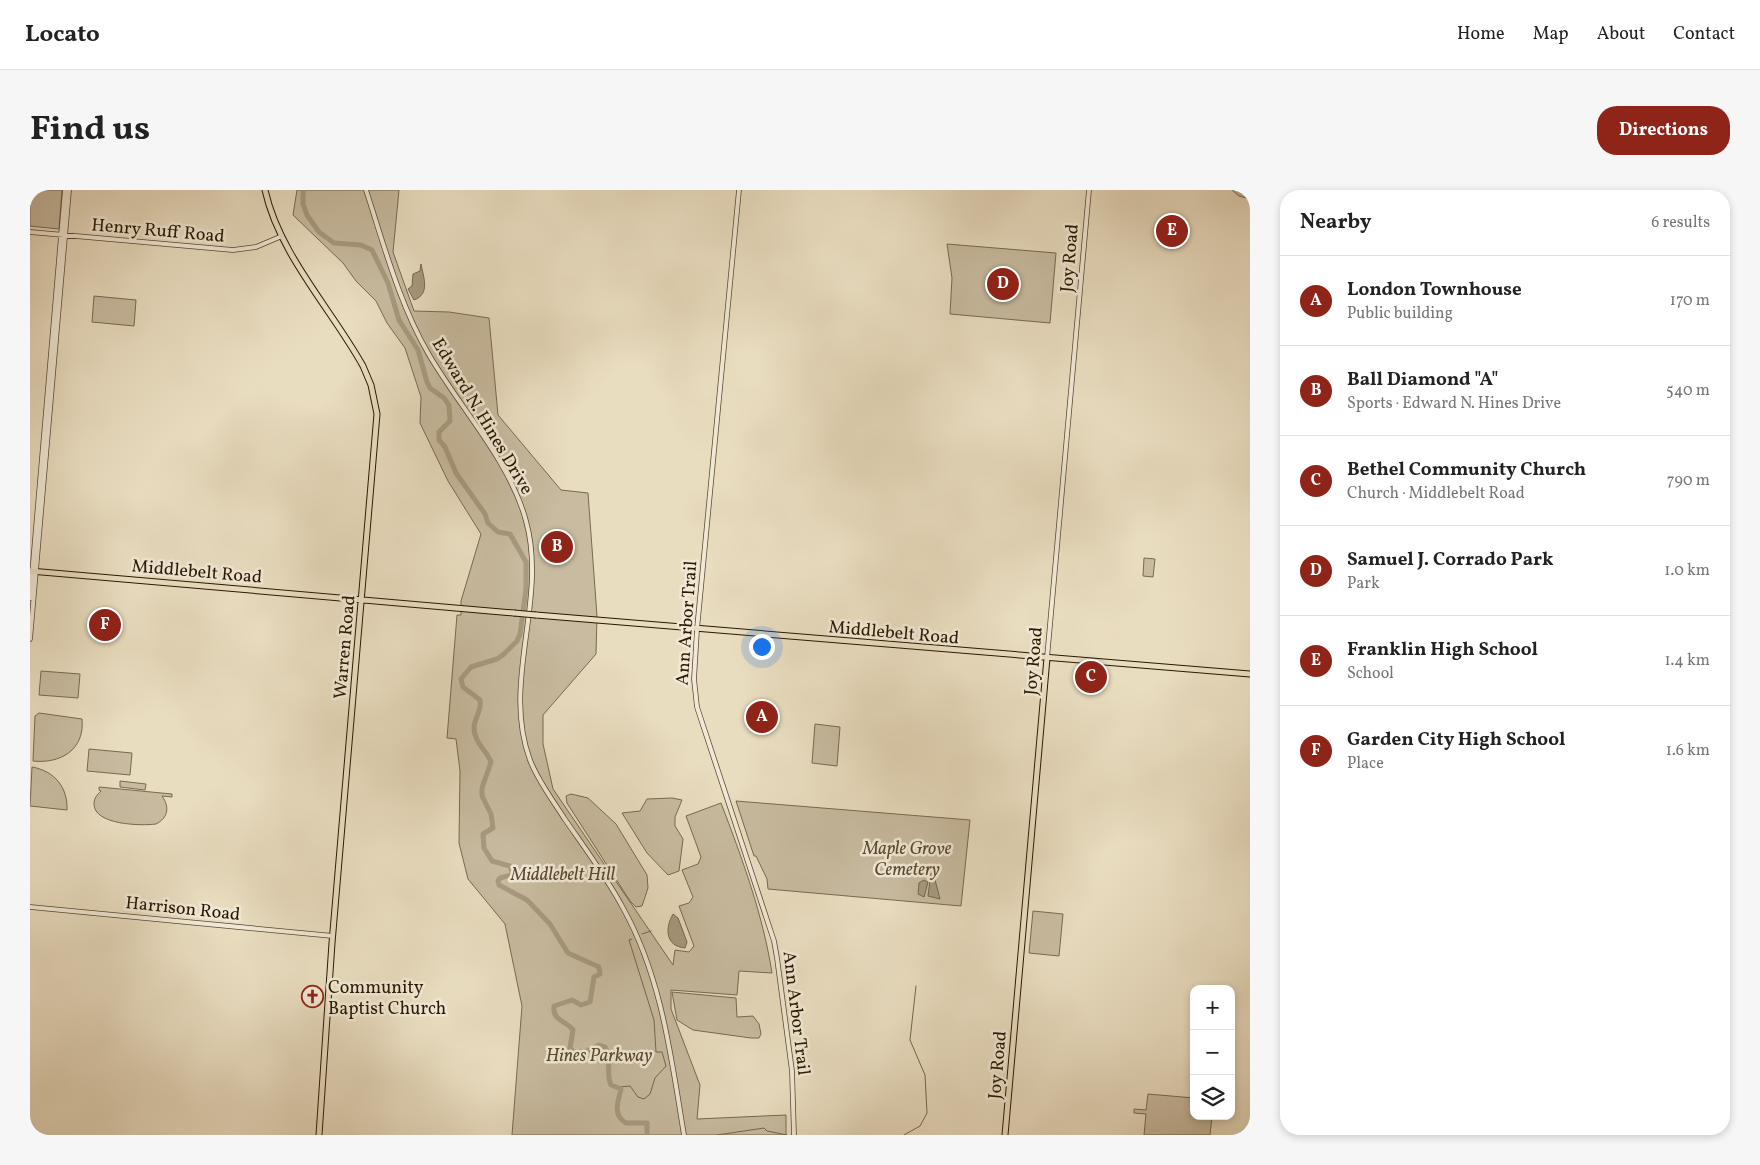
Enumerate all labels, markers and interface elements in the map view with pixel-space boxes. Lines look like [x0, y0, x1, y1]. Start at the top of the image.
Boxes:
text: Locato [25, 18, 100, 52]
text: Home [1457, 22, 1505, 47]
text: Map [1533, 22, 1569, 47]
text: About [1597, 22, 1645, 47]
text: Contact [1673, 22, 1735, 47]
text: Find us [30, 106, 150, 154]
button: Directions [1597, 106, 1730, 155]
text: Nearby [1300, 208, 1371, 237]
pin: E [1156, 212, 1188, 250]
text: 6 results [1651, 212, 1710, 234]
street label: Henry Ruff Road [90, 213, 226, 250]
street label: Joy Road [1055, 223, 1086, 293]
pin: D [987, 265, 1019, 303]
text: London Townhouse [1347, 277, 1522, 303]
text: A [1310, 290, 1322, 312]
text: 170 m [1670, 290, 1710, 312]
text: Public building [1347, 303, 1453, 325]
street label: Edward N. Hines Drive [425, 334, 538, 500]
text: Ball Diamond "A" [1347, 367, 1498, 393]
text: B [1311, 380, 1321, 402]
text: 540 m [1666, 380, 1710, 402]
text: Sports · Edward N. Hines Drive [1347, 393, 1561, 415]
text: Bethel Community Church [1347, 457, 1586, 483]
text: C [1311, 470, 1321, 492]
text: 790 m [1667, 470, 1710, 492]
text: Church · Middlebelt Road [1347, 483, 1525, 505]
pin: B [541, 528, 573, 566]
text: Samuel J. Corrado Park [1347, 547, 1554, 573]
street label: Middlebelt Road [131, 554, 263, 591]
street label: Ann Arbor Trail [671, 560, 704, 686]
text: D [1310, 560, 1322, 582]
text: 1.0 km [1664, 560, 1710, 582]
text: Park [1347, 573, 1380, 595]
street label: Warren Road [328, 594, 362, 700]
pin: F [89, 606, 121, 644]
street label: Middlebelt Road [828, 615, 960, 652]
street label: Joy Road [1019, 626, 1050, 696]
your location [749, 634, 775, 660]
text: Franklin High School [1347, 637, 1538, 663]
text: E [1311, 650, 1321, 672]
text: 1.4 km [1664, 650, 1710, 672]
pin: C [1075, 658, 1107, 696]
text: School [1347, 663, 1394, 685]
pin: A [746, 698, 778, 736]
text: Garden City High School [1347, 727, 1565, 753]
text: F [1311, 740, 1321, 762]
text: 1.6 km [1666, 740, 1710, 762]
text: Place [1347, 753, 1384, 775]
park label: Maple Grove Cemetery [862, 837, 952, 883]
park label: Middlebelt Hill [510, 863, 616, 888]
street label: Harrison Road [124, 891, 241, 928]
street label: Ann Arbor Trail [775, 950, 816, 1077]
place label: Community Baptist Church [328, 976, 447, 1022]
church icon: Community Baptist Church [300, 985, 324, 1009]
map controls [1190, 985, 1235, 1120]
button: + [1190, 985, 1235, 1030]
street label: Joy Road [983, 1030, 1014, 1100]
button: − [1190, 1030, 1235, 1075]
park label: Hines Parkway [546, 1044, 652, 1069]
button: layers [1190, 1075, 1235, 1120]

